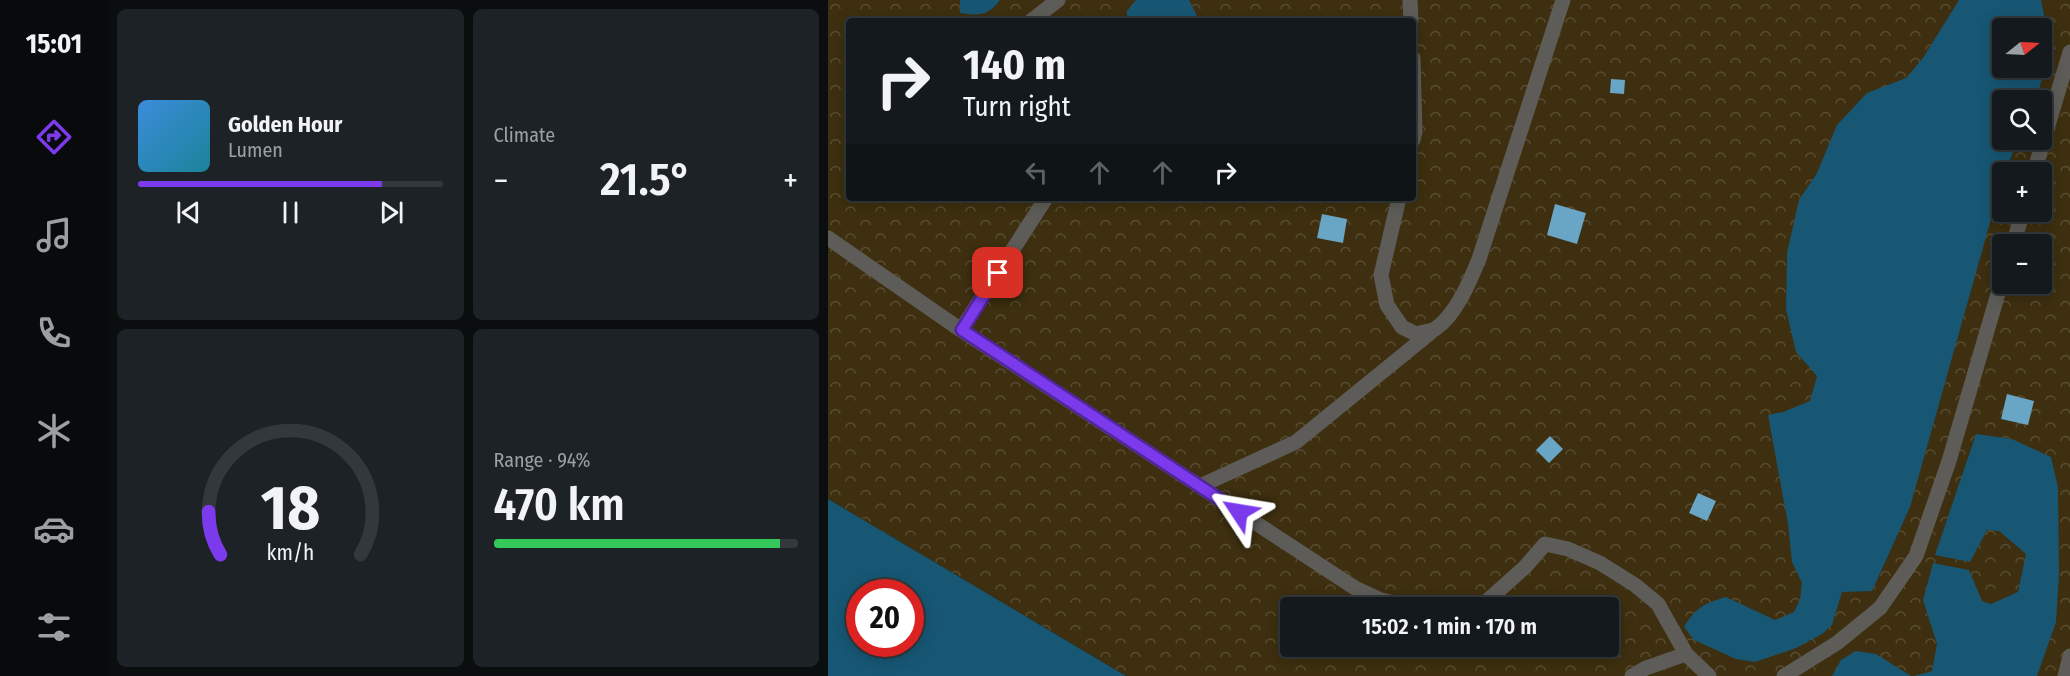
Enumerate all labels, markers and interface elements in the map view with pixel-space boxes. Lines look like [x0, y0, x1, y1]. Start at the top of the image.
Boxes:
north arrow [1992, 18, 2052, 78]
map controls [1992, 18, 2052, 294]
text: 15:01 [26, 28, 82, 60]
text: 140 m [963, 40, 1066, 90]
icon: right [864, 42, 942, 120]
button: search [1992, 90, 2052, 150]
text: Turn right [963, 91, 1071, 123]
text: Golden Hour [228, 111, 342, 138]
icon: directions [33, 116, 75, 158]
text: Climate [494, 123, 555, 147]
text: Lumen [228, 138, 283, 162]
text: 21.5° [600, 153, 691, 207]
icon: left [1020, 156, 1053, 189]
icon: ahead [1083, 156, 1116, 189]
icon: ahead [1146, 156, 1179, 189]
icon: right [1209, 156, 1242, 189]
text: − [494, 161, 508, 201]
text: + [783, 161, 798, 201]
button: + [1992, 162, 2052, 222]
icon: previous [172, 196, 205, 229]
icon: pause [274, 196, 307, 229]
icon: next [375, 196, 408, 229]
icon: music [33, 214, 75, 256]
button: − [1992, 234, 2052, 294]
pin [972, 247, 1023, 298]
icon: arrive [981, 256, 1014, 289]
icon: phone [33, 312, 75, 354]
icon: climate [33, 410, 75, 452]
text: Range · 94% [494, 448, 591, 472]
text: 18 [261, 471, 320, 546]
text: 470 km [494, 478, 625, 532]
position arrow [1207, 480, 1271, 544]
icon: car [33, 508, 75, 550]
text: km/h [266, 540, 314, 566]
speed limit sign: 20 [846, 579, 924, 657]
icon: filters [33, 606, 75, 648]
text: 15:02 · 1 min · 170 m [1362, 613, 1537, 640]

